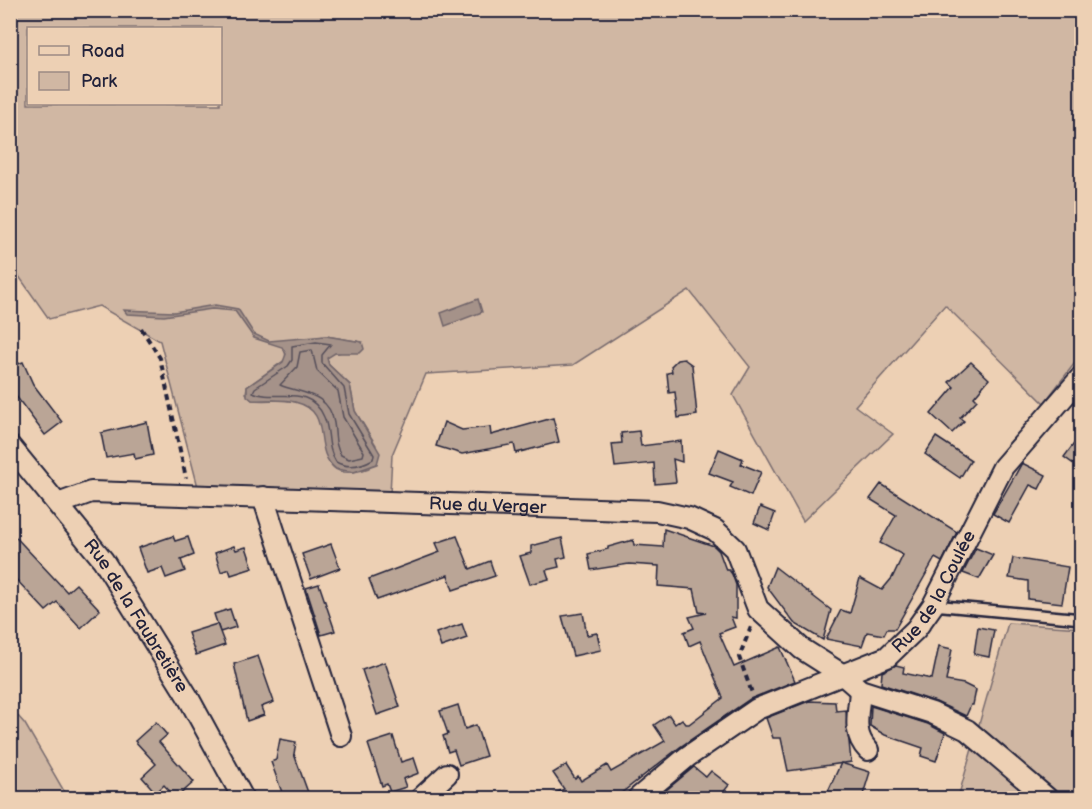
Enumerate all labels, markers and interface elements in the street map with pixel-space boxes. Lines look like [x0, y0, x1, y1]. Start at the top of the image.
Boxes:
legend [27, 27, 222, 105]
text: Road [81, 41, 125, 62]
text: Park [81, 71, 117, 92]
street label: Rue du Verger [429, 493, 547, 518]
street label: Rue de la Coulée [887, 527, 980, 657]
street label: Rue de la Faubretière [80, 535, 193, 697]

